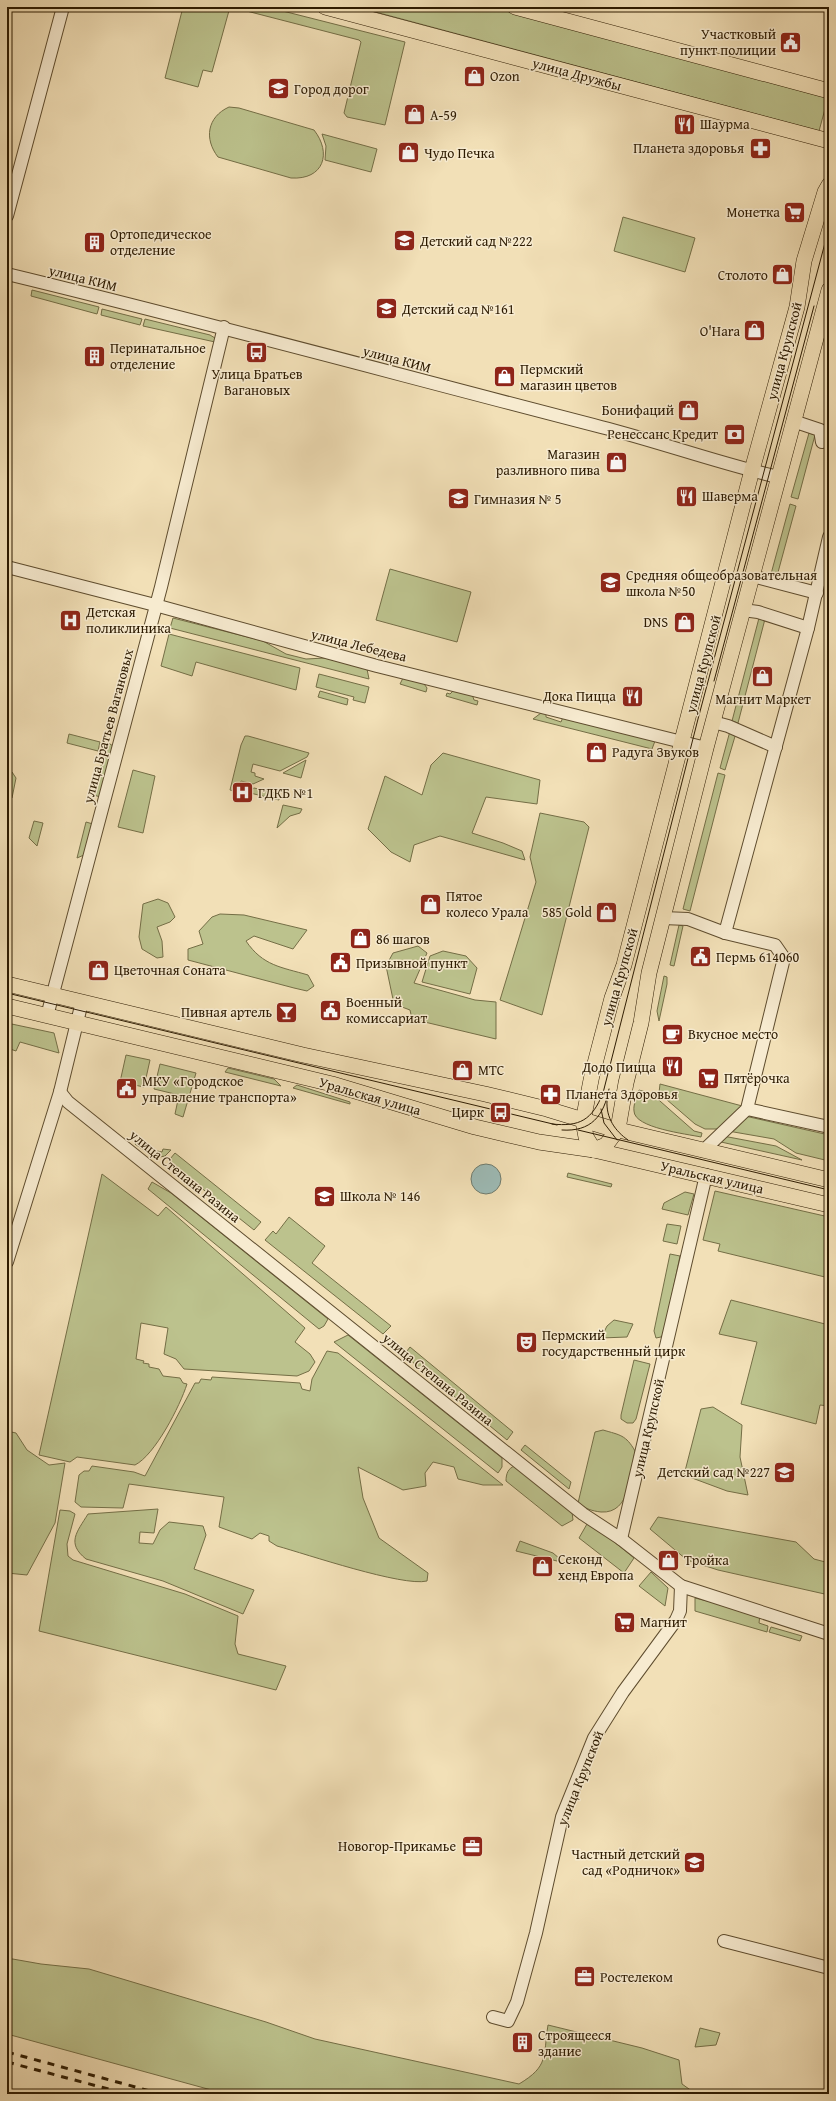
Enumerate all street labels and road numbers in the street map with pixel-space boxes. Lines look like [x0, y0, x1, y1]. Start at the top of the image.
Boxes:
street label: улица Дружбы [529, 52, 624, 96]
street label: улица КИМ [46, 260, 119, 296]
street label: улица Крупской [761, 300, 807, 403]
street label: улица КИМ [360, 340, 433, 378]
street label: улица Крупской [680, 613, 726, 716]
street label: улица Лебедева [308, 623, 409, 667]
street label: улица Братьев Вагановых [77, 646, 138, 806]
street label: улица Крупской [595, 926, 643, 1029]
street label: Уральская улица [317, 1072, 424, 1120]
street label: улица Степана Разина [124, 1124, 245, 1227]
street label: Уральская улица [658, 1155, 766, 1199]
street label: улица Степана Разина [377, 1327, 498, 1430]
street label: улица Крупской [627, 1377, 669, 1480]
street label: улица Крупской [551, 1727, 608, 1830]

